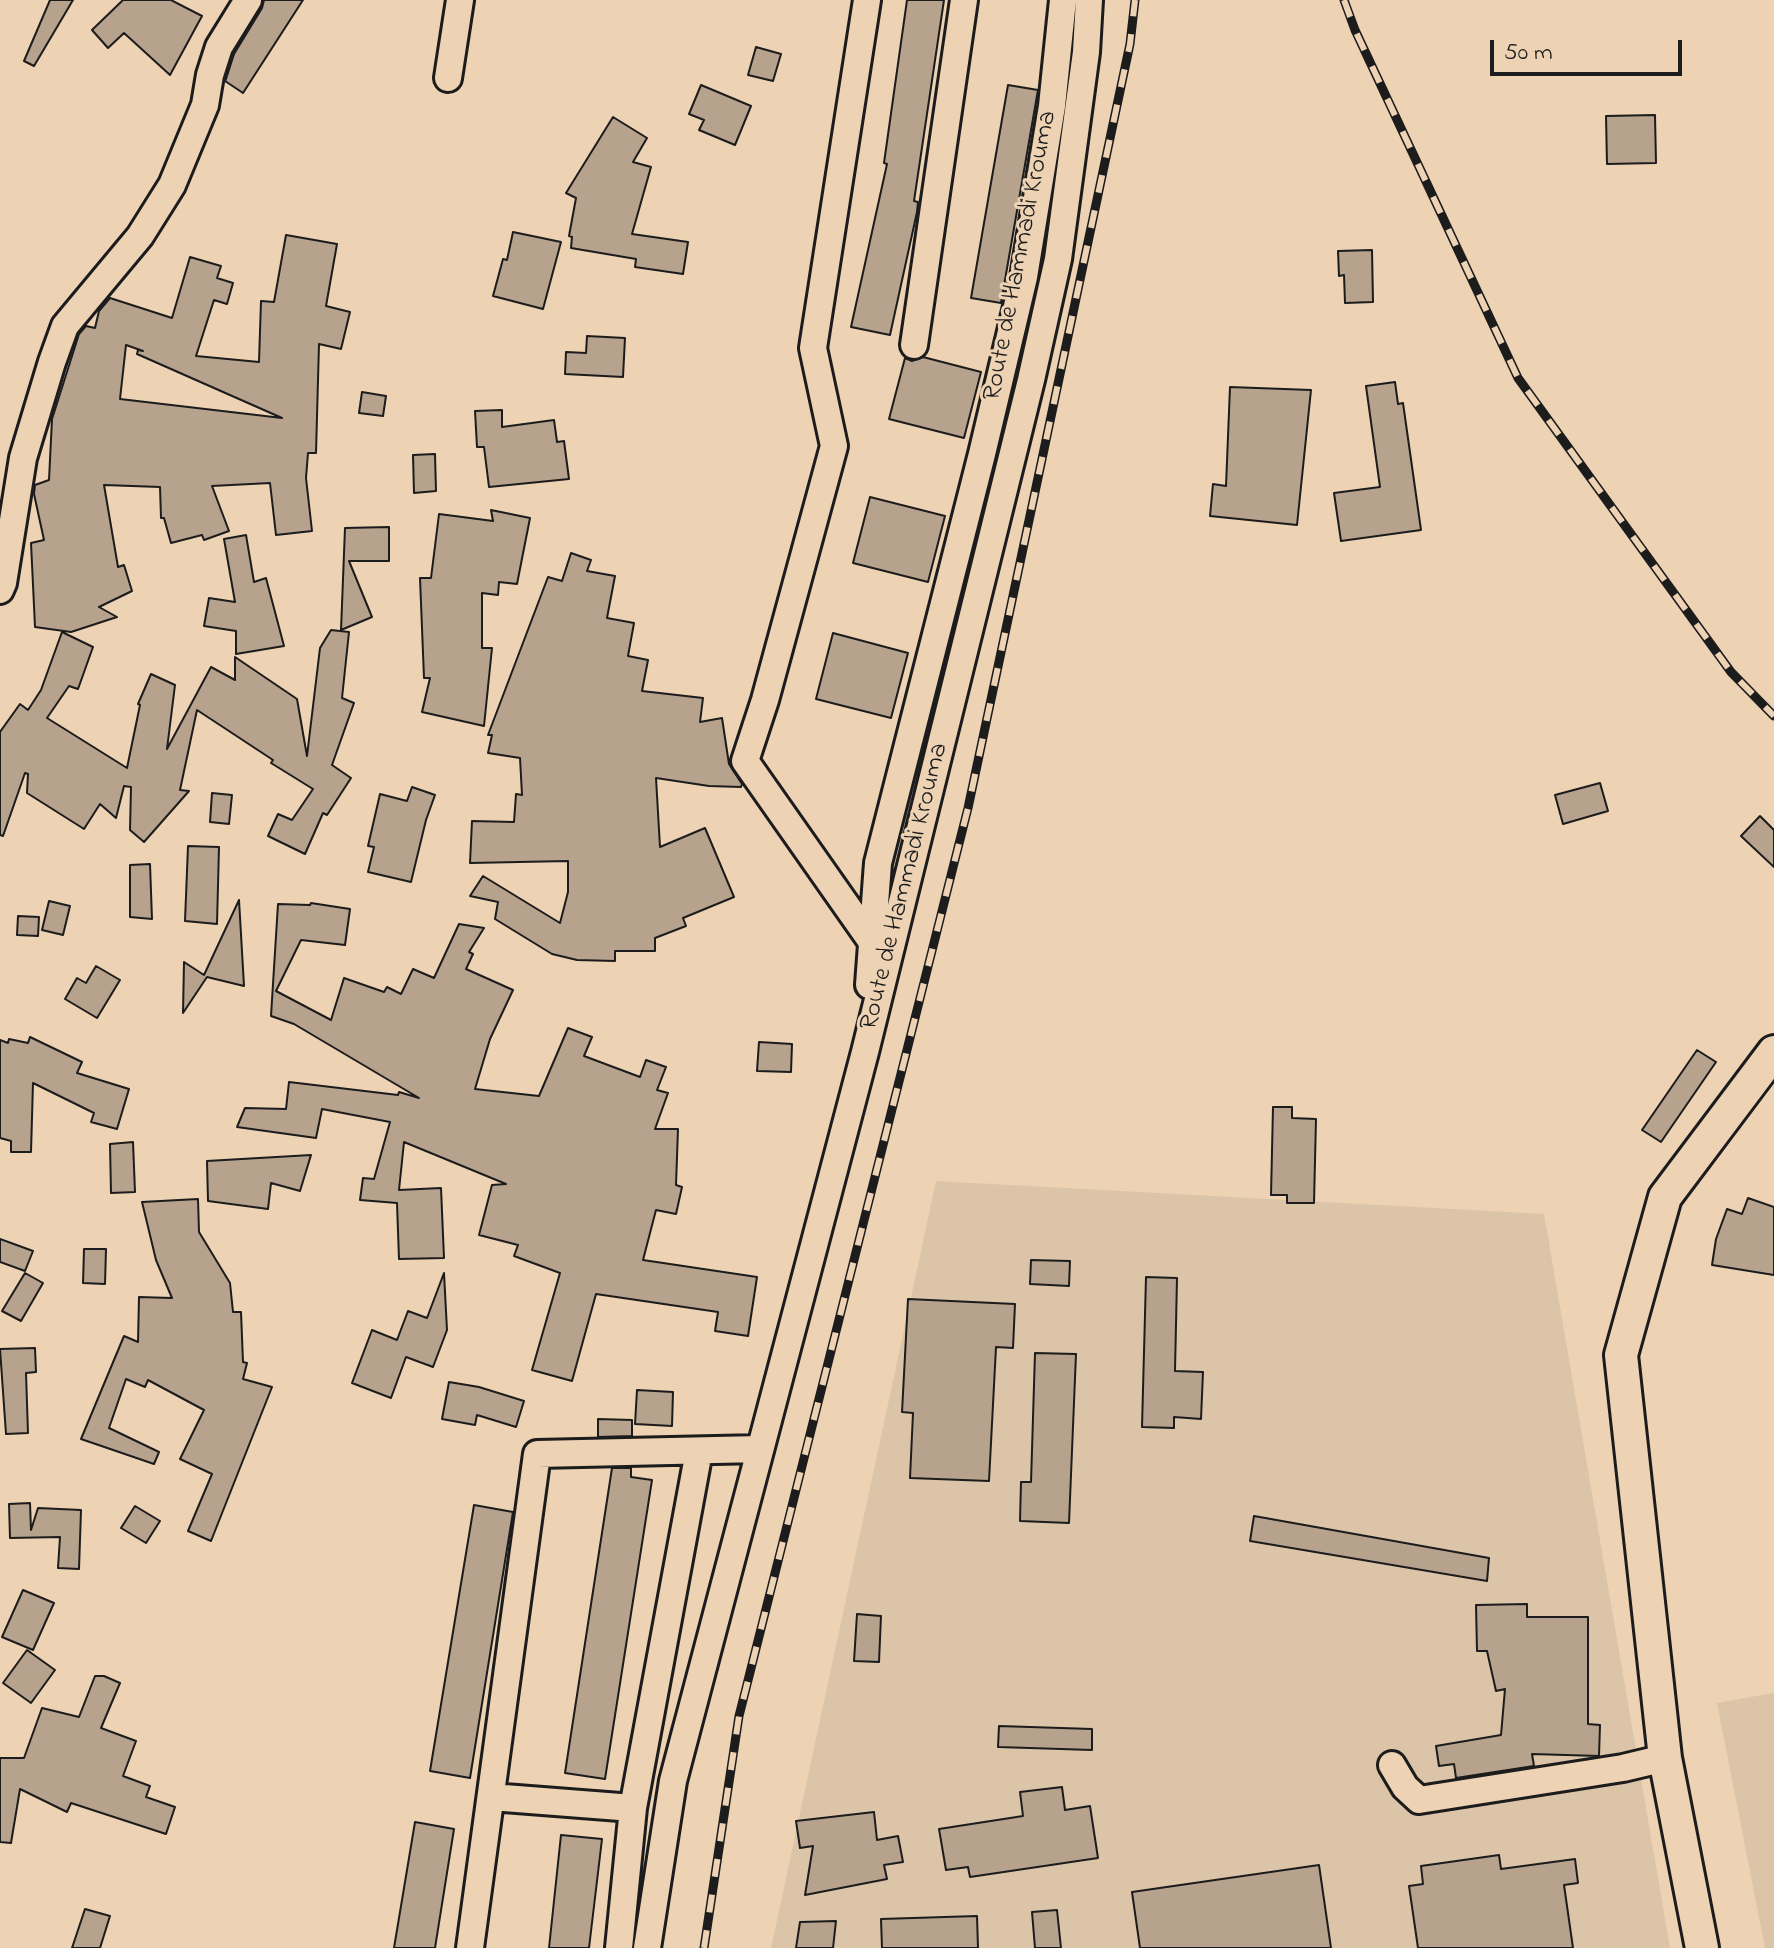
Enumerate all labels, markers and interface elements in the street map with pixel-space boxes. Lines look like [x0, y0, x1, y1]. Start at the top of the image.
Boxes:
scale bar [1494, 24, 1686, 74]
text: 50 m [1504, 36, 1553, 71]
street label: Route de Hammadi Krouma [979, 108, 1065, 404]
street label: Route de Hammadi Krouma [855, 740, 957, 1034]

